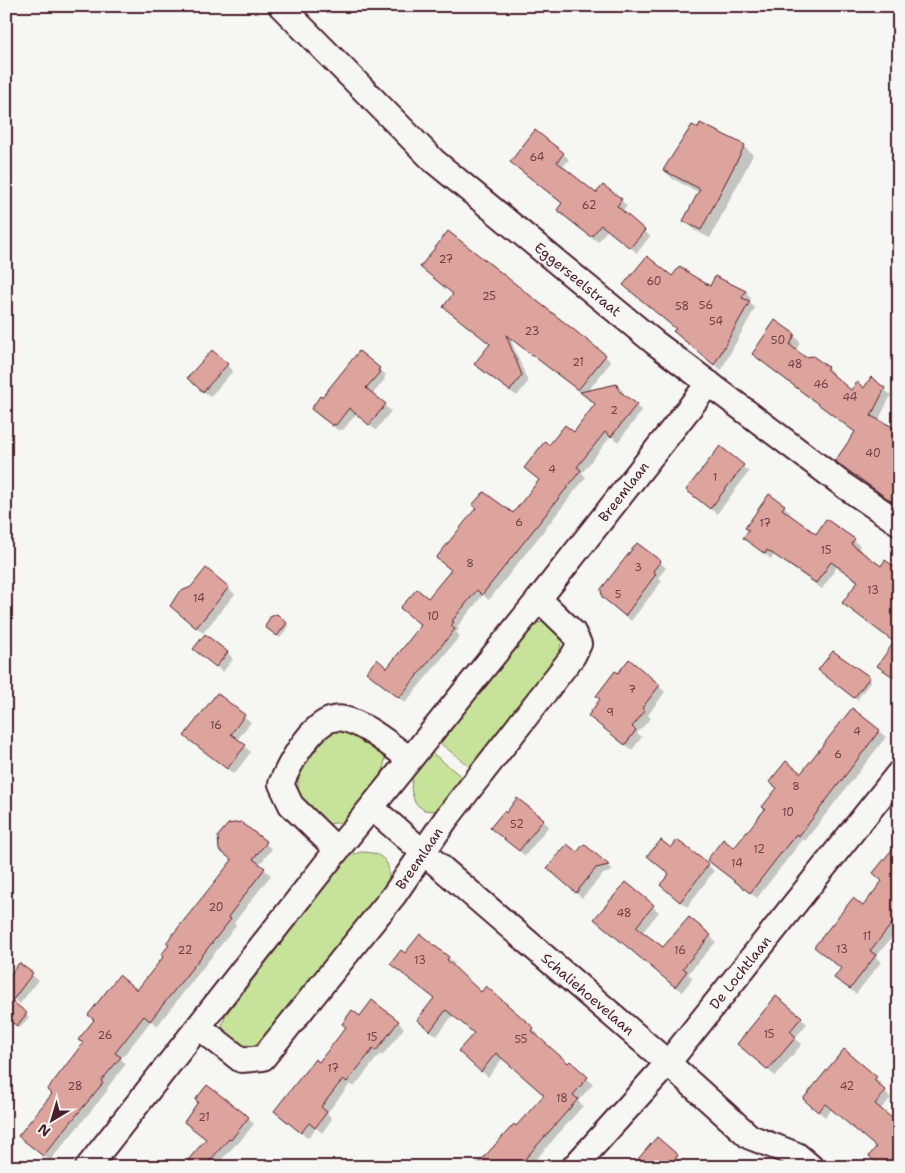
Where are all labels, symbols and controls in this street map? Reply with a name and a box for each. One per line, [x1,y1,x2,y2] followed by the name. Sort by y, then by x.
[529,150,545,165] house number: 64
[582,198,596,213] house number: 62
[531,238,625,320] street label: Eggerseelstraat
[439,252,454,267] house number: 27
[646,274,662,289] house number: 60
[482,289,496,304] house number: 25
[699,298,713,313] house number: 56
[675,299,689,314] house number: 58
[709,314,723,329] house number: 54
[525,324,539,339] house number: 23
[771,333,785,348] house number: 50
[572,355,584,370] house number: 21
[787,357,803,372] house number: 48
[813,377,829,392] house number: 46
[842,390,858,405] house number: 44
[610,403,618,418] house number: 2
[865,446,881,461] house number: 40
[594,457,653,525] street label: Breemlaan
[548,462,556,477] house number: 4
[713,470,717,485] house number: 1
[515,515,523,530] house number: 6
[759,516,771,531] house number: 17
[820,543,832,558] house number: 15
[466,556,474,571] house number: 8
[634,560,642,575] house number: 3
[867,583,879,598] house number: 13
[615,587,622,602] house number: 5
[193,591,205,606] house number: 14
[427,609,439,624] house number: 10
[628,682,636,697] house number: 7
[606,705,614,720] house number: 9
[210,718,222,733] house number: 16
[853,724,861,739] house number: 4
[834,747,842,762] house number: 6
[792,779,800,794] house number: 8
[782,805,794,820] house number: 10
[510,817,524,832] house number: 52
[391,823,447,893] street label: Breemlaan
[753,842,765,857] house number: 12
[731,856,743,871] house number: 14
[208,900,224,915] house number: 20
[616,906,632,921] house number: 48
[863,929,871,944] house number: 11
[705,932,775,1013] street label: De Lochtlaan
[836,942,848,957] house number: 13
[178,943,192,958] house number: 22
[674,943,686,958] house number: 16
[538,949,638,1039] street label: Schaliehoevelaan
[414,953,426,968] house number: 13
[763,1027,775,1042] house number: 15
[98,1028,112,1043] house number: 26
[366,1030,378,1045] house number: 15
[514,1032,528,1047] house number: 55
[327,1061,339,1076] house number: 17
[67,1079,83,1094] house number: 28
[840,1079,854,1094] house number: 42
[556,1091,568,1106] house number: 18
[28,1096,78,1146] north arrow
[198,1110,210,1125] house number: 21
[34,1120,54,1141] text: N

